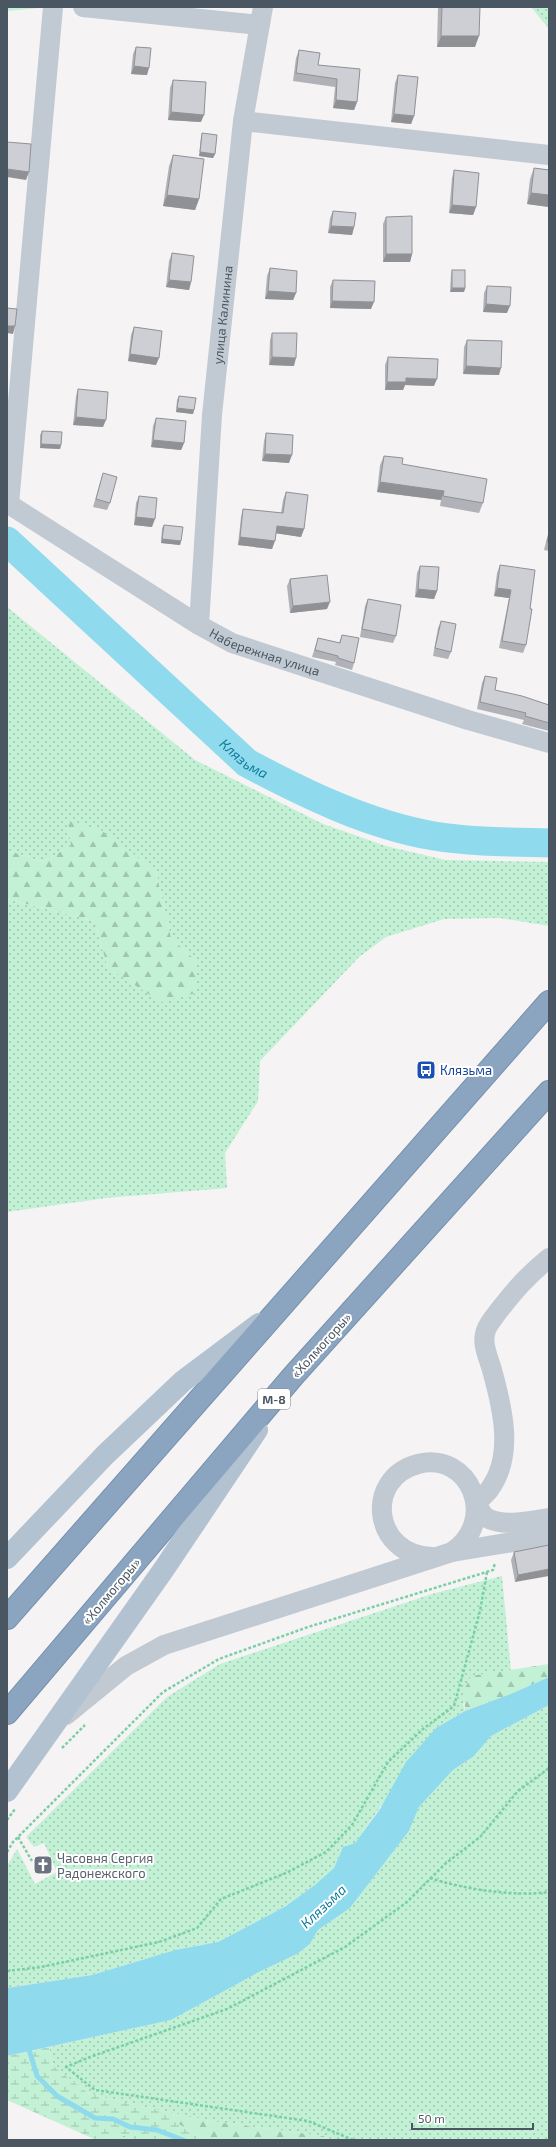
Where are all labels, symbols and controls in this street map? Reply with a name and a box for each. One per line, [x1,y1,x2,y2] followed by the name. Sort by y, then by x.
[209,265,236,365] street label: улица Калинина
[207,624,322,679] street label: Набережная улица
[217,734,271,781] water label: Клязьма
[415,1059,437,1081] bus stop icon: Клязьма
[440,1062,492,1078] place label: Клязьма
[287,1309,355,1381] street label: «Холмогоры»
[258,1389,290,1409] road number: М-8
[78,1554,144,1628] street label: «Холмогоры»
[57,1850,153,1881] place label: Часовня Сергия Радонежского
[32,1854,54,1876] church icon: Часовня Сергия Радонежского
[297,1881,349,1931] water label: Клязьма
[412,2105,533,2131] scale bar
[418,2111,445,2125] text: 50 m

